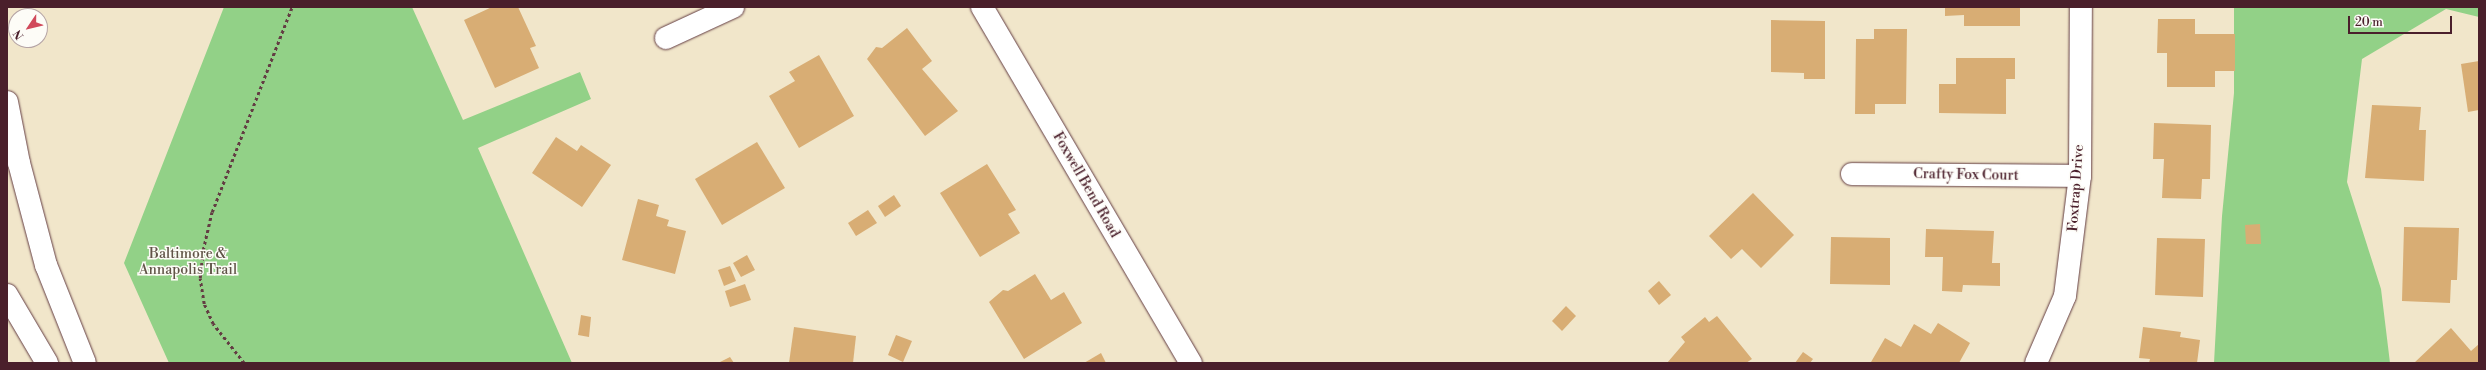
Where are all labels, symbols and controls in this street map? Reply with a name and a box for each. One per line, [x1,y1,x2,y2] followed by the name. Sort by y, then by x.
[8,8,48,48] north arrow
[2350,8,2454,34] scale bar
[2355,15,2383,30] text: 20 m
[11,27,27,42] text: N
[1049,129,1123,241] street label: Foxwell Bend Road
[2065,144,2087,232] street label: Foxtrap Drive
[1913,166,2019,184] street label: Crafty Fox Court
[139,246,237,278] park label: Baltimore & Annapolis Trail

